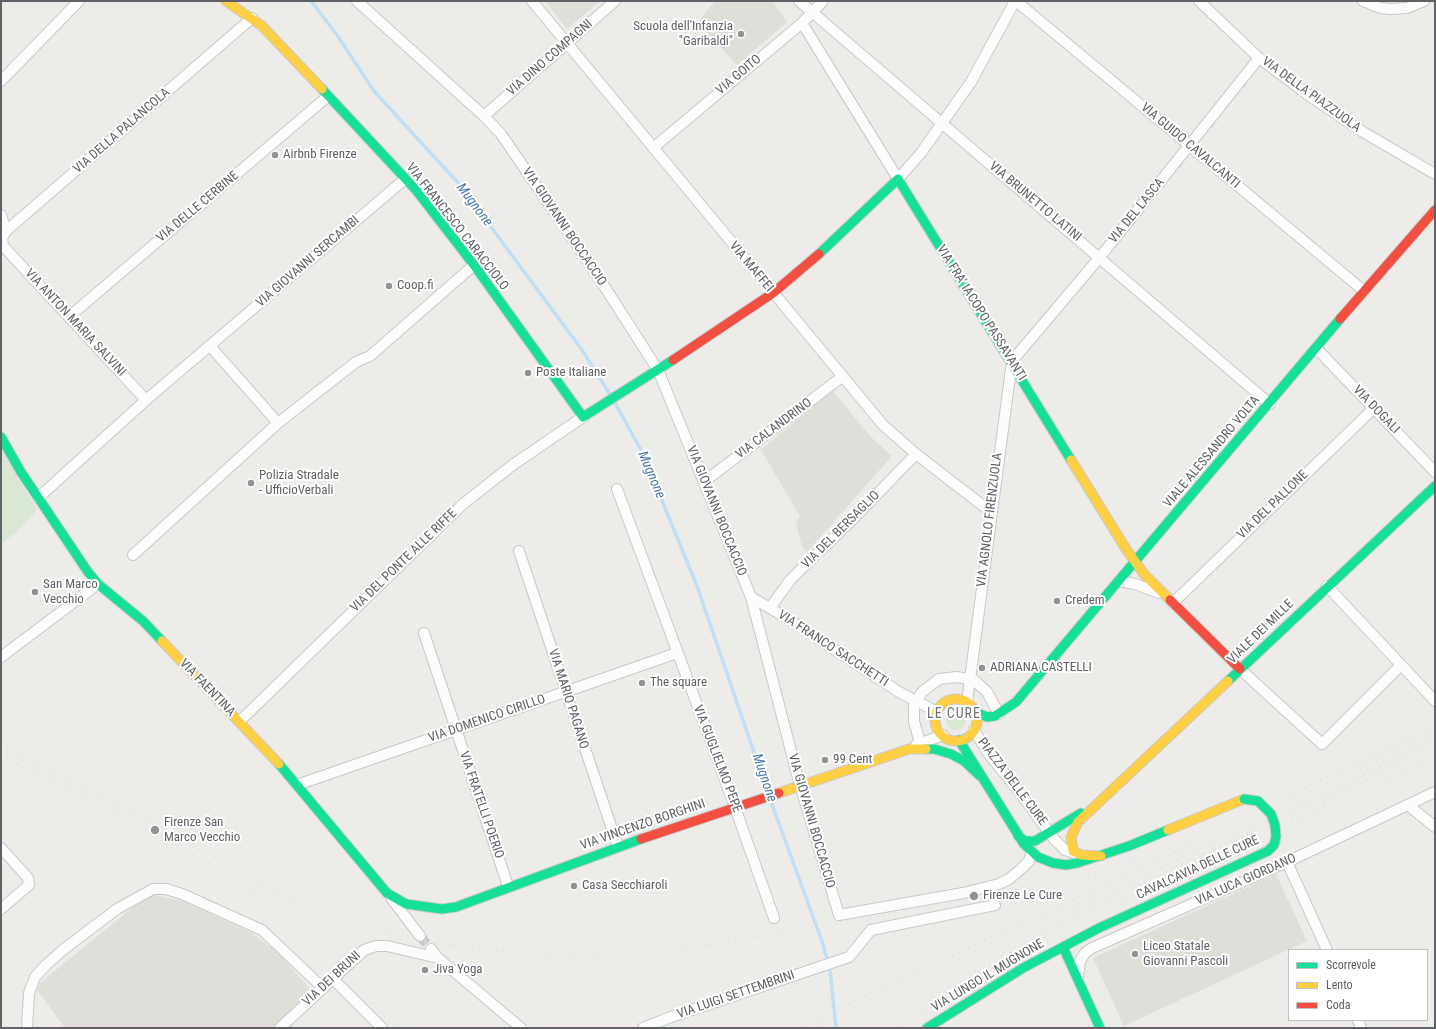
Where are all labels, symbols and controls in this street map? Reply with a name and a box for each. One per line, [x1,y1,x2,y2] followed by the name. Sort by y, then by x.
[504,17,596,99] street label: VIA DINO COMPAGNI
[633,19,733,50] place label: Scuola dell'Infanzia "Garibaldi"
[736,29,746,39] marker: Scuola dell'Infanzia "Garibaldi"
[713,52,765,98] street label: VIA GOITO
[1258,54,1364,136] street label: VIA DELLA PIAZZUOLA
[71,85,173,177] street label: VIA DELLA PALANCOLA
[1137,100,1243,192] street label: VIA GUIDO CAVALCANTI
[283,147,357,163] place label: Airbnb Firenze
[270,150,280,160] marker: Airbnb Firenze
[986,159,1084,245] street label: VIA BRUNETTO LATINI
[402,160,512,294] street label: VIA FRANCESCO CARACCIOLO
[519,165,609,289] street label: VIA GIOVANNI BOCCACCIO
[154,168,242,246] street label: VIA DELLE CERBINE
[1106,175,1168,247] street label: VIA DEL LASCA
[452,180,496,230] water label: Mugnone
[253,213,363,311] street label: VIA GIOVANNI SERCAMBI
[725,239,777,295] street label: VIA MAFFEI
[933,242,1029,384] street label: VIA FRA' IACOPO PASSAVANTI
[21,266,129,380] street label: VIA ANTON MARIA SALVINI
[397,278,434,294] place label: Coop.fi
[384,281,394,291] marker: Coop.fi
[536,365,606,381] place label: Poste Italiane
[523,368,533,378] marker: Poste Italiane
[1349,383,1403,437] street label: VIA DOGALI
[1161,393,1263,511] street label: VIALE ALESSANDRO VOLTA
[733,395,815,463] street label: VIA CALANDRINO
[683,444,749,578] street label: VIA GIOVANNI BOCCACCIO
[634,449,668,501] water label: Mugnone
[974,452,1006,588] street label: VIA AGNOLO FIRENZUOLA
[1234,467,1312,543] street label: VIA DEL PALLONE
[259,468,339,499] place label: Polizia Stradale - UfficioVerbali
[246,478,256,488] marker: Polizia Stradale - UfficioVerbali
[799,488,883,572] street label: VIA DEL BERSAGLIO
[348,506,460,616] street label: VIA DEL PONTE ALLE RIFFE
[43,577,98,608] place label: San Marco Vecchio
[30,587,40,597] marker: San Marco Vecchio
[1065,593,1105,609] place label: Credem
[1052,596,1062,606] marker: Credem
[1225,597,1297,667] street label: VIALE DEI MILLE
[775,607,891,691] street label: VIA FRANCO SACCHETTI
[544,647,592,751] street label: VIA MARIO PAGANO
[176,656,238,720] street label: VIA FAENTINA
[990,660,1092,676] place label: ADRIANA CASTELLI
[977,663,987,673] marker: ADRIANA CASTELLI
[650,675,707,691] place label: The square
[637,678,647,688] marker: The square
[426,692,548,746] street label: VIA DOMENICO CIRILLO
[689,703,745,815] street label: VIA GUGLIELMO PEPE
[927,706,981,722] district label: LE CURE
[974,735,1050,829] street label: PIAZZA DELLE CURE
[455,749,507,861] street label: VIA FRATELLI POERIO
[748,752,780,804] water label: Mugnone
[784,752,838,890] street label: VIA GIOVANNI BOCCACCIO
[833,752,872,768] place label: 99 Cent
[820,755,830,765] marker: 99 Cent
[578,796,708,854] street label: VIA VINCENZO BORGHINI
[164,815,240,846] place label: Firenze San Marco Vecchio
[149,824,161,836] marker: Firenze San Marco Vecchio
[1134,833,1262,903] street label: CAVALCAVIA DELLE CURE
[1193,851,1299,909] street label: VIA LUCA GIORDANO
[582,878,667,894] place label: Casa Secchiaroli
[569,881,579,891] marker: Casa Secchiaroli
[983,888,1062,904] place label: Firenze Le Cure
[968,890,980,902] marker: Firenze Le Cure
[929,936,1047,1016] street label: VIA LUNGO IL MUGNONE
[1143,939,1228,970] place label: Liceo Statale Giovanni Pascoli
[300,948,364,1010] street label: VIA DEI BRUNI
[1130,949,1140,959] marker: Liceo Statale Giovanni Pascoli
[1288,949,1428,1021] legend
[1326,958,1376,972] text: Scorrevole
[433,962,483,978] place label: Jiva Yoga
[420,965,430,975] marker: Jiva Yoga
[675,968,797,1022] street label: VIA LUIGI SETTEMBRINI
[1326,978,1353,992] text: Lento
[1326,998,1351,1012] text: Coda

